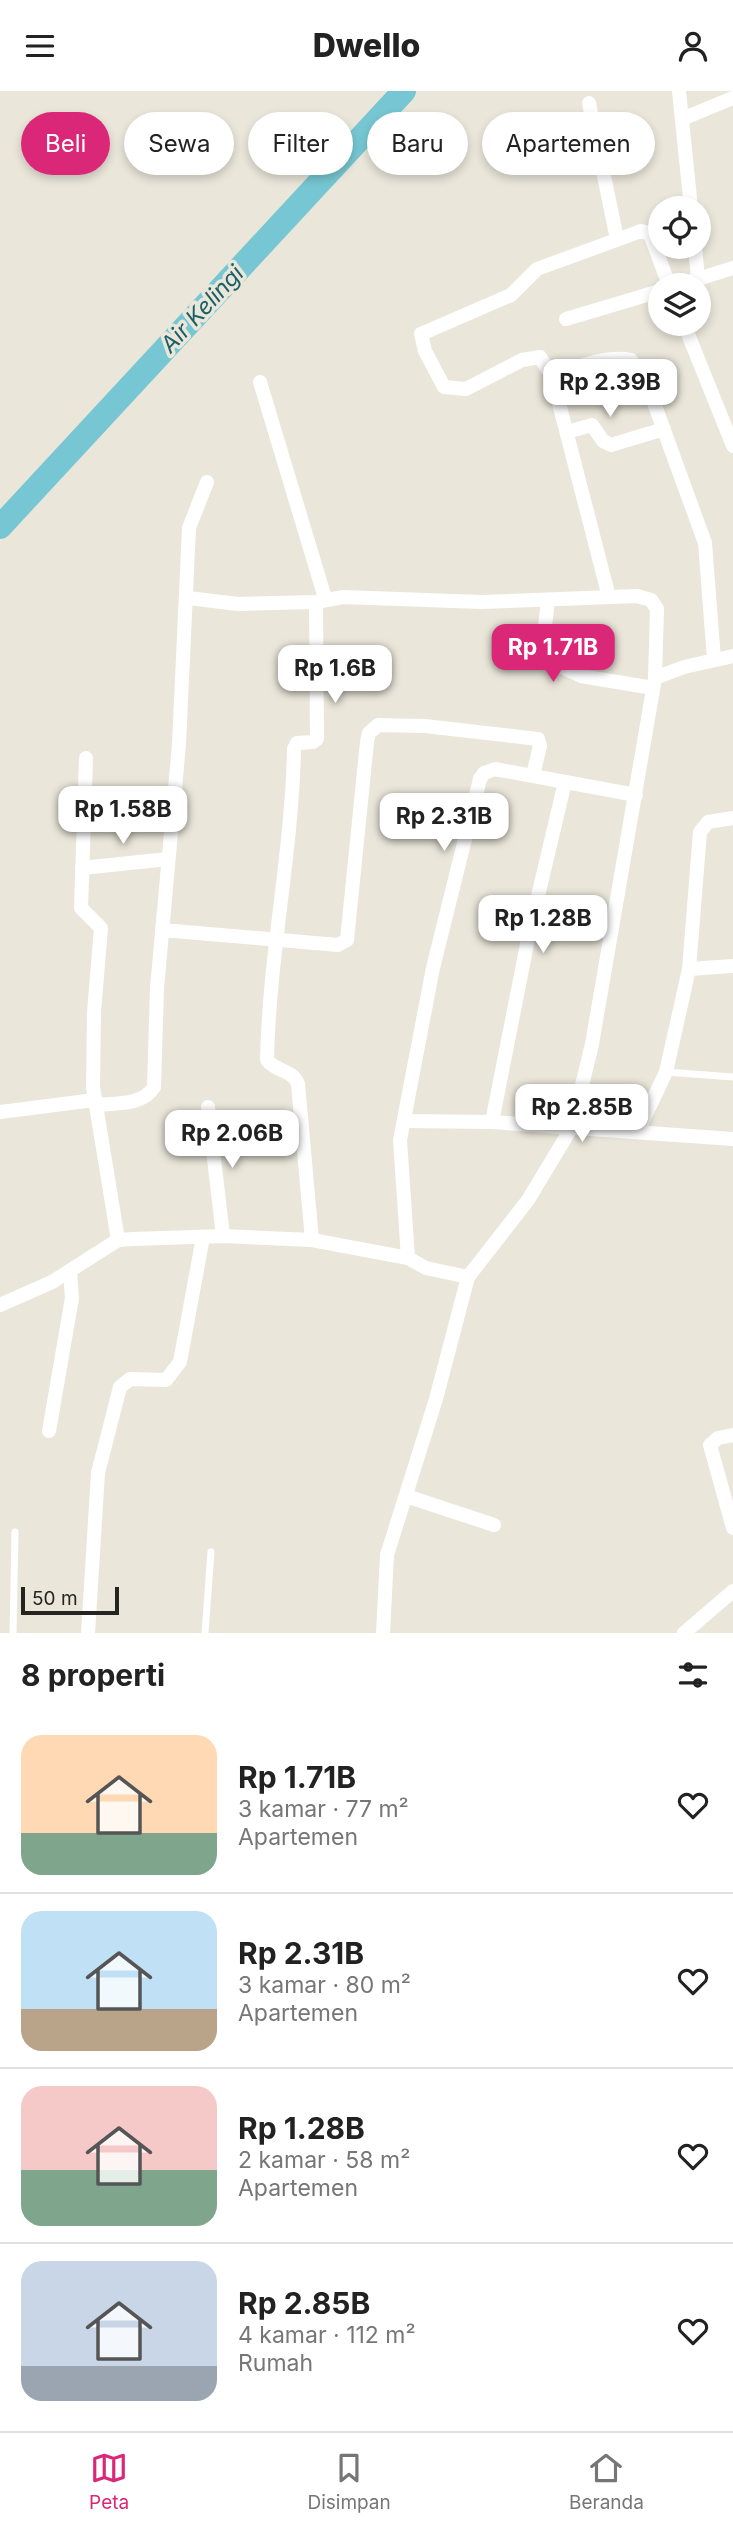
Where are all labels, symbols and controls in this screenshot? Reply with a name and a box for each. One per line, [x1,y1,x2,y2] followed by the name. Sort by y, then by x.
[313,26,420,65] text: Dwello
[21,27,59,65] icon: menu
[674,27,712,65] icon: person
[21,112,110,175] chip: Beli
[124,112,234,175] chip: Sewa
[248,112,353,175] chip: Filter
[367,112,468,175] chip: Baru
[482,112,655,175] chip: Apartemen
[648,196,711,336] map controls
[648,196,711,259] button: locate
[154,259,250,359] water label: Air Kelingi
[648,273,711,336] button: layers
[538,359,682,419] pin: Rp 2.39B
[559,368,661,396] text: Rp 2.39B
[481,625,625,684] pin: Rp 1.71B
[508,633,598,661] text: Rp 1.71B
[270,645,400,705] pin: Rp 1.6B
[294,654,376,682] text: Rp 1.6B
[51,787,195,846] pin: Rp 1.58B
[372,793,516,853] pin: Rp 2.31B
[74,795,172,823] text: Rp 1.58B
[396,802,492,830] text: Rp 2.31B
[471,895,615,955] pin: Rp 1.28B
[494,904,592,932] text: Rp 1.28B
[510,1084,654,1144] pin: Rp 2.85B
[531,1093,633,1121] text: Rp 2.85B
[160,1111,304,1170] pin: Rp 2.06B
[181,1119,283,1147] text: Rp 2.06B
[21,1584,119,1616] scale bar
[32,1587,78,1610] text: 50 m
[674,1656,712,1694] icon: filters
[21,1657,165,1693] text: 8 properti
[238,1759,356,1795] text: Rp 1.71B
[77,1763,161,1847] icon: home
[674,1786,712,1824] icon: heart
[238,1795,409,1823] text: 3 kamar · 77 m²
[238,1823,358,1851] text: Apartemen
[238,1935,364,1971] text: Rp 2.31B
[77,1939,161,2023] icon: home
[674,1962,712,2000] icon: heart
[238,1971,411,1999] text: 3 kamar · 80 m²
[238,1999,358,2027] text: Apartemen
[238,2110,365,2146] text: Rp 1.28B
[77,2114,161,2198] icon: home
[674,2137,712,2175] icon: heart
[238,2146,410,2174] text: 2 kamar · 58 m²
[238,2174,358,2202] text: Apartemen
[238,2285,370,2321] text: Rp 2.85B
[77,2289,161,2373] icon: home
[674,2312,712,2350] icon: heart
[238,2321,416,2349] text: 4 kamar · 112 m²
[238,2349,313,2377] text: Rumah
[89,2449,129,2514] tab: Peta
[307,2449,391,2514] tab: Disimpan
[569,2449,644,2514] tab: Beranda

